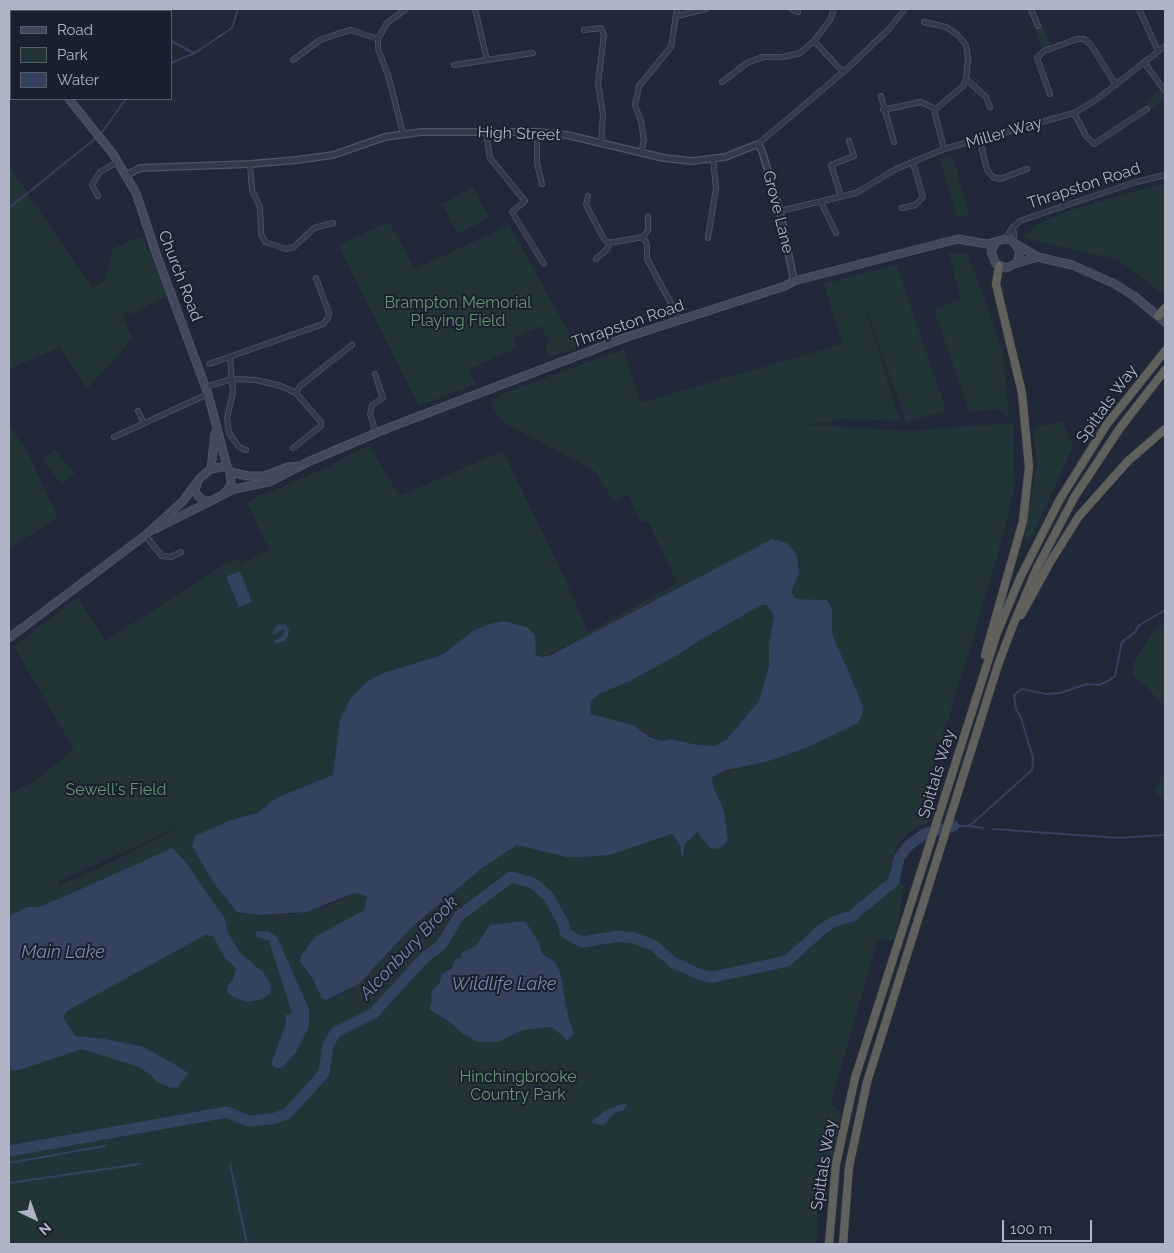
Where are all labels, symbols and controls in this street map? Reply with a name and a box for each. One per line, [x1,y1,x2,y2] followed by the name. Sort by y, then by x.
[10,10,172,100] legend
[57,21,93,39] text: Road
[57,46,88,64] text: Park
[57,71,99,89] text: Water
[964,113,1044,153] street label: Miller Way
[477,123,561,145] street label: High Street
[1025,159,1143,213] street label: Thrapston Road
[758,169,798,255] street label: Grove Lane
[154,228,206,324] street label: Church Road
[384,293,532,331] park label: Brampton Memorial Playing Field
[569,296,687,352] street label: Thrapston Road
[1072,361,1142,447] street label: Spittals Way
[914,727,960,821] street label: Spittals Way
[66,780,166,800] park label: Sewell's Field
[355,892,463,1004] water label: Alconbury Brook
[21,942,105,964] water label: Main Lake
[451,974,557,996] water label: Wildlife Lake
[459,1067,577,1105] park label: Hinchingbrooke Country Park
[807,1118,841,1212] street label: Spittals Way
[10,1193,60,1243] north arrow
[1004,1210,1094,1242] scale bar
[36,1220,54,1239] text: N
[1010,1220,1052,1238] text: 100 m

